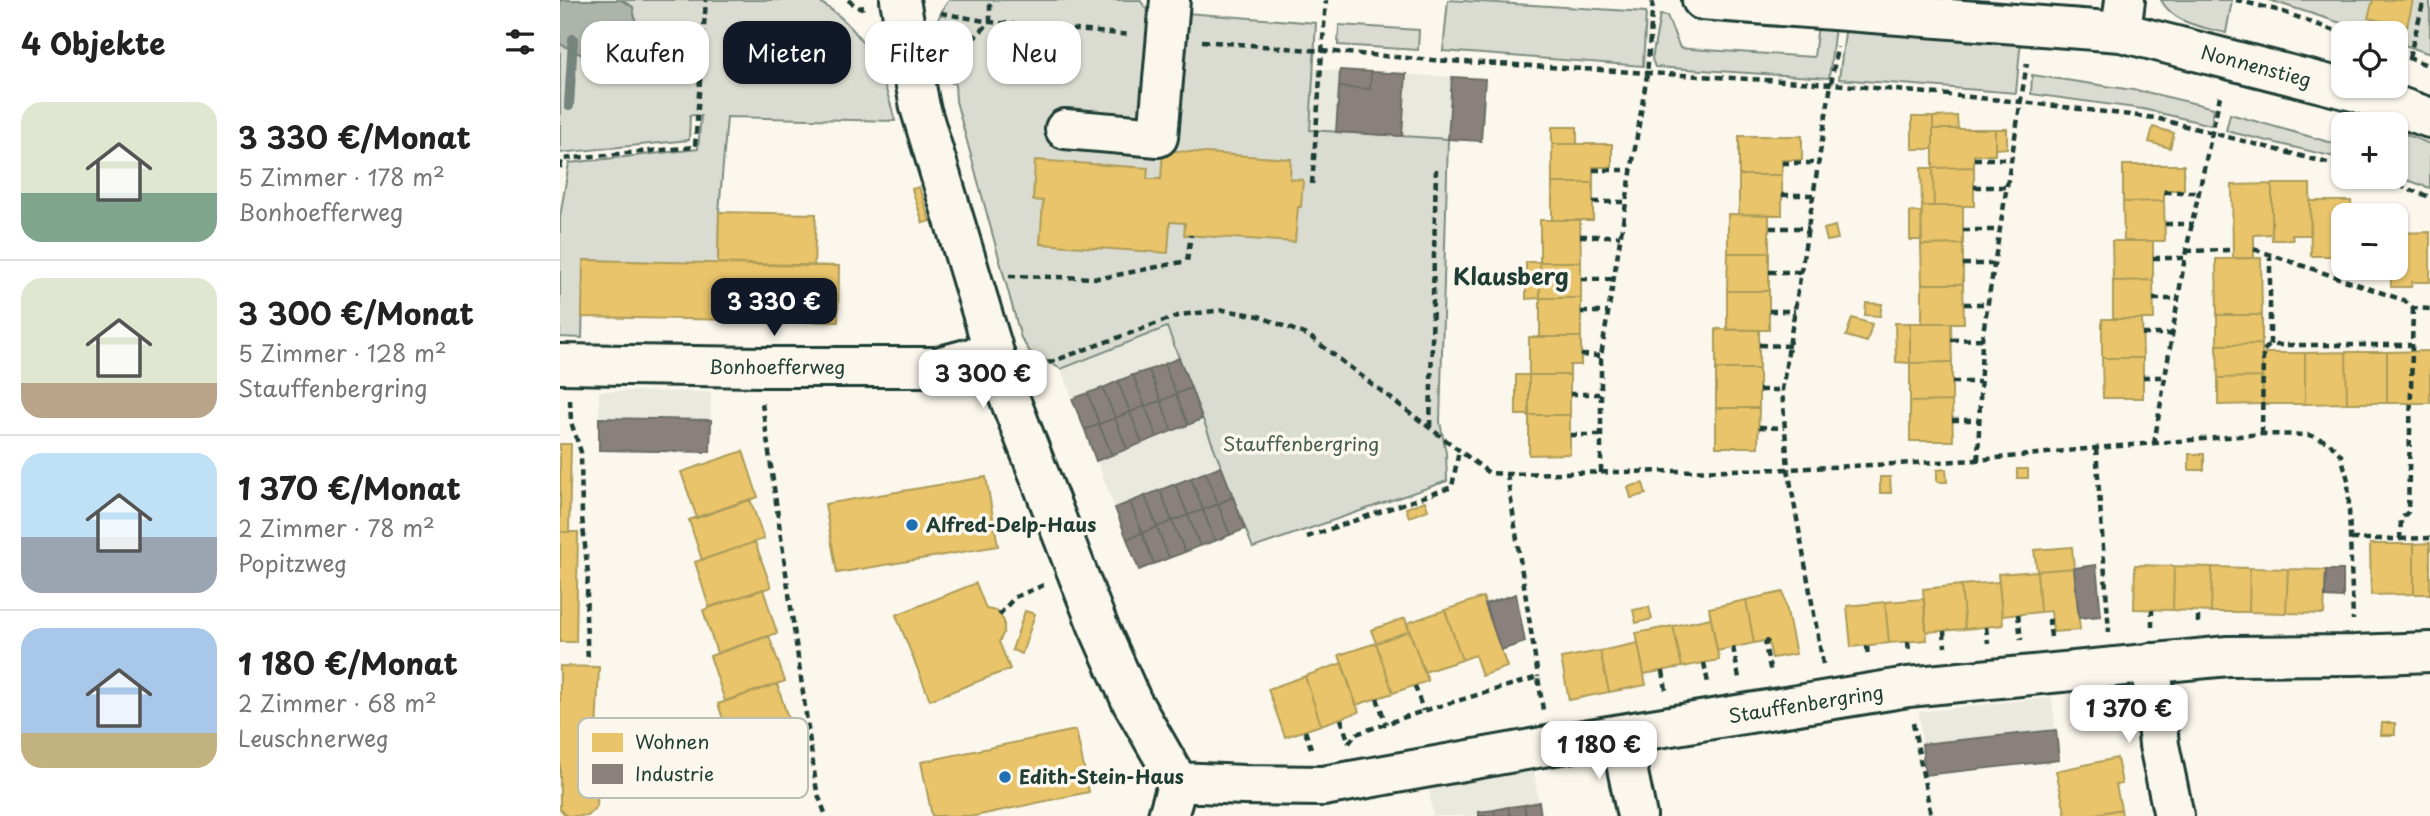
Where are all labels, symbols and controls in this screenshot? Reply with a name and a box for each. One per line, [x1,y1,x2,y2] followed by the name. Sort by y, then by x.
[21,20,166,65] text: 4 Objekte
[581,21,709,84] chip: Kaufen
[723,21,851,84] chip: Mieten
[865,21,973,84] chip: Filter
[987,21,1081,84] chip: Neu
[2331,21,2408,280] map controls
[2331,21,2408,98] button: locate
[501,23,539,61] icon: filters
[2198,37,2314,93] street label: Nonnenstieg
[2331,112,2408,189] button: +
[238,114,471,159] text: 3 330 €/Monat
[77,130,161,214] icon: home
[238,159,445,194] text: 5 Zimmer · 178 m²
[238,194,403,229] text: Bonhoefferweg
[2331,203,2408,280] button: −
[1453,258,1569,293] district label: Klausberg
[709,278,839,338] pin: 3 330 €
[727,283,821,318] text: 3 330 €
[238,290,474,335] text: 3 300 €/Monat
[77,306,161,390] icon: home
[238,335,447,370] text: 5 Zimmer · 128 m²
[918,350,1048,410] pin: 3 300 €
[709,352,845,380] street label: Bonhoefferweg
[935,355,1031,390] text: 3 300 €
[238,370,427,405] text: Stauffenbergring
[1223,429,1379,457] park label: Stauffenbergring
[238,465,461,510] text: 1 370 €/Monat
[77,481,161,565] icon: home
[238,510,435,545] text: 2 Zimmer · 78 m²
[926,510,1096,538] place label: Alfred-Delp-Haus
[904,517,920,533] marker: Alfred-Delp-Haus
[238,545,347,580] text: Popitzweg
[238,640,458,685] text: 1 180 €/Monat
[77,656,161,740] icon: home
[1726,677,1885,729] street label: Stauffenbergring
[238,685,437,720] text: 2 Zimmer · 68 m²
[2064,686,2194,745] pin: 1 370 €
[2086,690,2172,725] text: 1 370 €
[578,718,808,798] legend
[238,720,389,755] text: Leuschnerweg
[1534,722,1664,781] pin: 1 180 €
[1557,726,1641,761] text: 1 180 €
[635,727,709,755] text: Wohnen
[635,759,714,787] text: Industrie
[1019,762,1184,790] place label: Edith-Stein-Haus
[997,769,1013,785] marker: Edith-Stein-Haus

